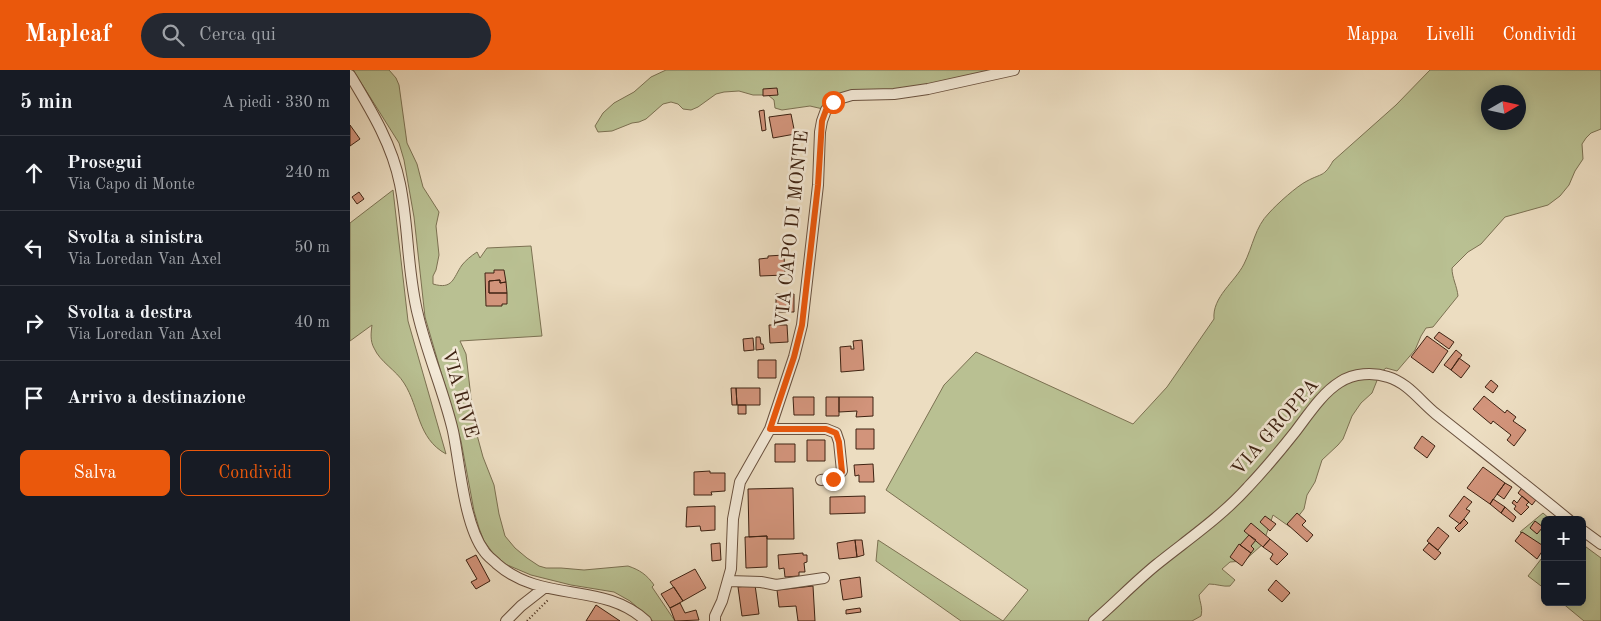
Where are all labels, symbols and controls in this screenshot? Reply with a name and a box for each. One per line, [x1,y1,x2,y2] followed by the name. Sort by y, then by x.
[141,13,491,58] search box
[159,21,187,49] icon: search
[25,23,111,47] text: Mapleaf
[199,26,276,45] text: Cerca qui
[1346,26,1398,44] text: Mappa
[1426,26,1474,44] text: Livelli
[1502,26,1576,44] text: Condividi
[1481,85,1526,130] north arrow
[822,91,845,114] route start
[20,92,73,113] text: 5 min
[222,95,330,111] text: A piedi · 330 m
[773,130,813,328] street label: VIA CAPO DI MONTE
[67,154,142,173] text: Prosegui
[20,159,48,187] icon: ahead
[285,165,330,181] text: 240 m
[67,177,195,193] text: Via Capo di Monte
[67,229,203,248] text: Svolta a sinistra
[20,234,48,262] icon: left
[294,240,330,256] text: 50 m
[67,252,221,268] text: Via Loredan Van Axel
[67,304,192,323] text: Svolta a destra
[20,309,48,337] icon: right
[294,315,330,331] text: 40 m
[67,327,221,343] text: Via Loredan Van Axel
[437,348,481,440] street label: VIA RIVE
[1229,376,1323,480] street label: VIA GROPPA
[20,384,48,412] icon: arrive
[67,389,246,408] text: Arrivo a destinazione
[20,450,170,496] button: Salva
[180,450,330,496] button: Condividi
[822,468,845,491] route end
[1541,516,1586,606] map controls
[1541,516,1586,561] button: +
[1541,561,1586,606] button: −

